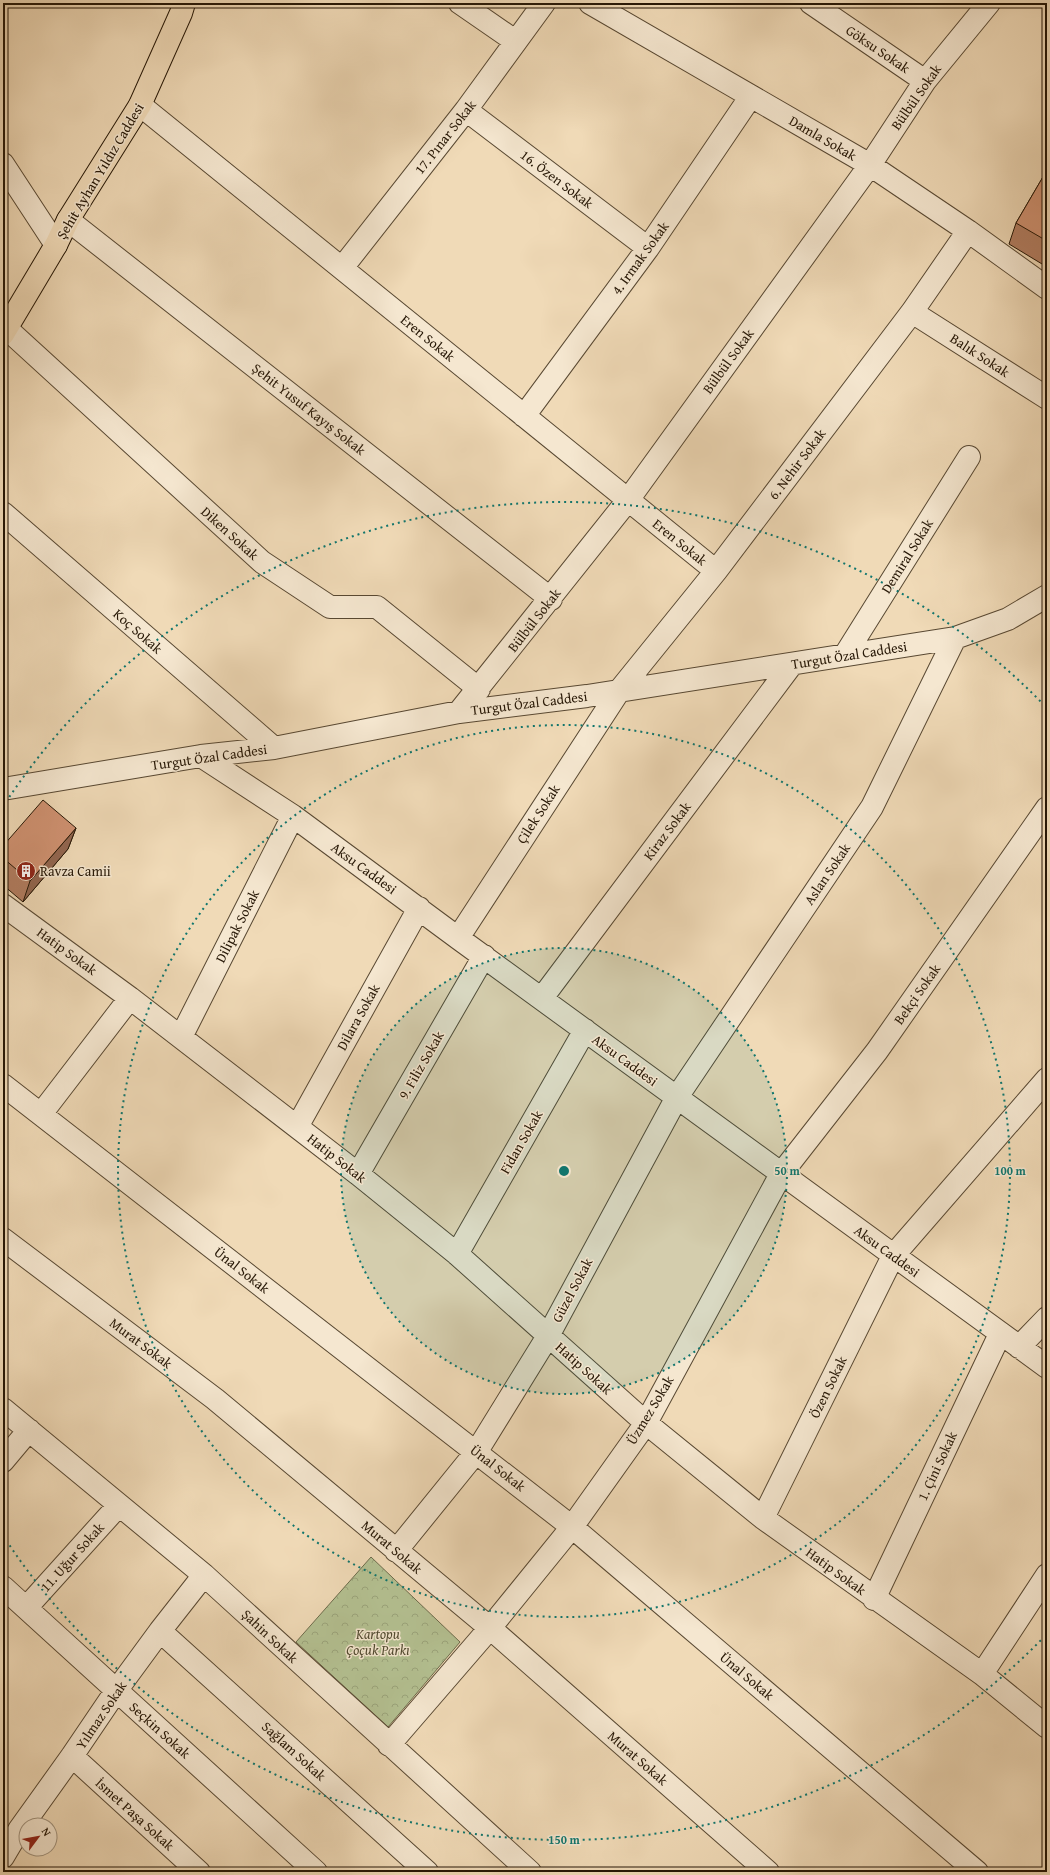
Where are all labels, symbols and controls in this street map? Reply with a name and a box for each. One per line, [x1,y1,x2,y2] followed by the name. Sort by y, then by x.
[842,20,915,78] street label: Göksu Sokak
[886,59,947,134] street label: Bülbül Sokak
[410,95,481,178] street label: 17. Pınar Sokak
[51,99,149,243] street label: Şehit Ayhan Yıldız Caddesi
[786,111,861,166] street label: Damla Sokak
[516,145,598,214] street label: 16. Özen Sokak
[607,216,674,299] street label: 4. Irmak Sokak
[396,310,460,367] street label: Eren Sokak
[698,324,759,398] street label: Bülbül Sokak
[946,328,1014,382] street label: Balık Sokak
[248,358,371,460] street label: Şehit Yusuf Kayış Sokak
[764,424,831,504] street label: 6. Nehir Sokak
[197,502,264,565] street label: Diken Sokak
[648,514,712,571] street label: Eren Sokak
[876,514,938,597] street label: Demiral Sokak
[503,583,566,656] street label: Bülbül Sokak
[109,604,168,659] street label: Koç Sokak
[790,636,909,674] street label: Turgut Özal Caddesi
[470,686,588,720] street label: Turgut Özal Caddesi
[150,739,269,775] street label: Turgut Özal Caddesi
[511,780,565,848] street label: Çilek Sokak
[638,797,696,864] street label: Kiraz Sokak
[327,837,401,899] street label: Aksu Caddesi
[799,839,855,909] street label: Aslan Sokak
[15,860,37,882] building icon: Ravza Camii
[40,861,111,881] place label: Ravza Camii
[210,885,264,966] street label: Dilipak Sokak
[33,922,102,980] street label: Hatip Sokak
[889,959,946,1028] street label: Bekçi Sokak
[332,979,385,1054] street label: Dilara Sokak
[393,1026,449,1103] street label: 9. Filiz Sokak
[588,1029,662,1091] street label: Aksu Caddesi
[495,1106,548,1178] street label: Fidan Sokak
[303,1128,372,1188] street label: Hatip Sokak
[774,1162,800,1179] text: 50 m
[994,1162,1027,1179] text: 100 m
[557,1164,571,1178] centre of rings
[850,1220,924,1282] street label: Aksu Caddesi
[210,1242,275,1299] street label: Ünal Sokak
[547,1253,598,1326] street label: Güzel Sokak
[105,1313,177,1374] street label: Murat Sokak
[551,1337,617,1400] street label: Hatip Sokak
[804,1352,852,1421] street label: Özen Sokak
[621,1371,679,1448] street label: Üzmez Sokak
[912,1427,962,1504] street label: 1. Çini Sokak
[466,1440,531,1497] street label: Ünal Sokak
[357,1516,428,1579] street label: Murat Sokak
[35,1517,109,1596] street label: 11. Uğur Sokak
[802,1542,871,1600] street label: Hatip Sokak
[237,1604,303,1668] street label: Şahin Sokak
[346,1624,410,1660] park label: Kartopu Çoçuk Parkı
[715,1647,779,1705] street label: Ünal Sokak
[71,1676,132,1753] street label: Yılmaz Sokak
[125,1697,196,1764] street label: Seçkin Sokak
[257,1717,331,1786] street label: Sağlam Sokak
[603,1726,673,1790] street label: Murat Sokak
[91,1773,180,1856] street label: İsmet Paşa Sokak
[18,1817,58,1857] north arrow
[38,1824,56,1840] text: N
[548,1831,581,1848] text: 150 m

